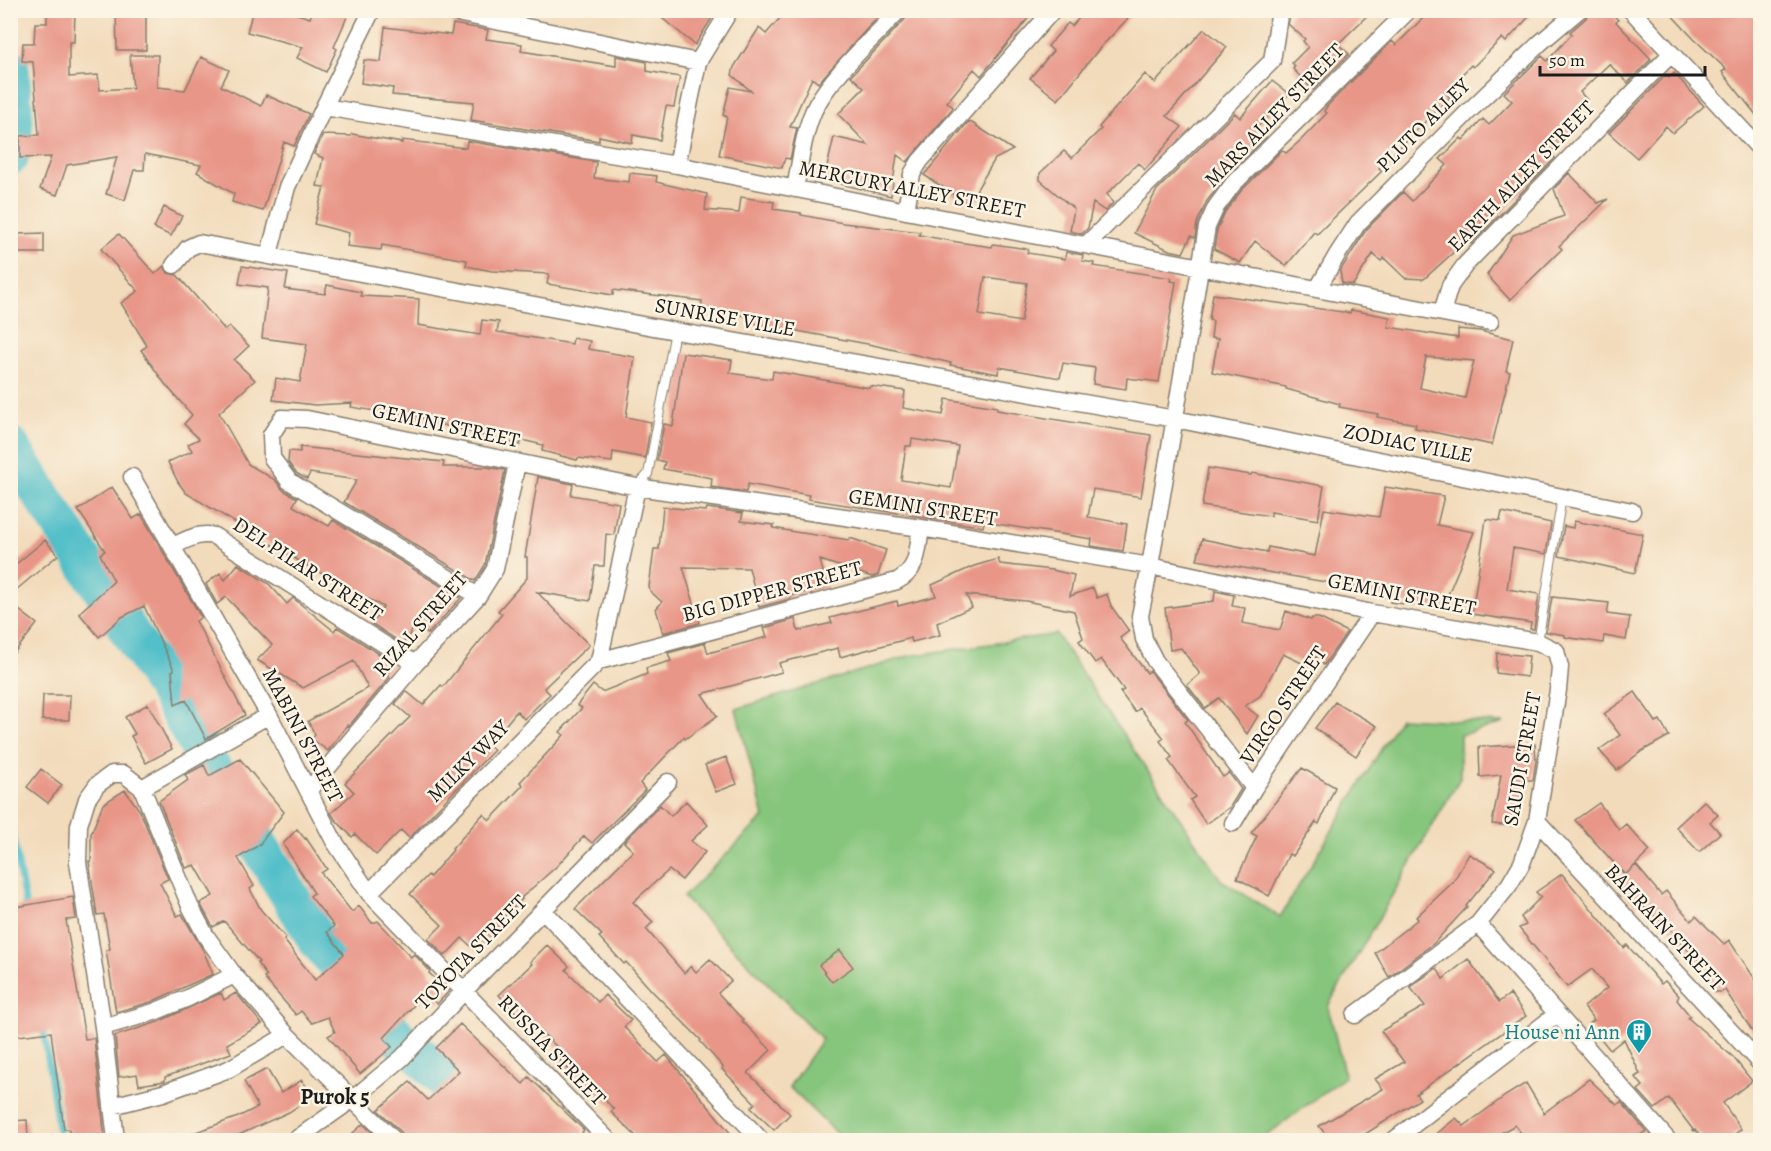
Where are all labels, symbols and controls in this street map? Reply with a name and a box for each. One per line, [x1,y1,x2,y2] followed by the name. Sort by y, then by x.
[1198,37,1350,193] street label: MARS ALLEY STREET
[1540,39,1705,77] scale bar
[1549,48,1585,72] text: 50 m
[1370,71,1477,178] street label: PLUTO ALLEY
[1441,94,1601,258] street label: EARTH ALLEY STREET
[796,153,1028,225] street label: MERCURY ALLEY STREET
[653,291,797,343] street label: SUNRISE VILLE
[370,396,523,454] street label: GEMINI STREET
[1341,417,1475,469] street label: ZODIAC VILLE
[847,481,1000,533] street label: GEMINI STREET
[228,510,389,628] street label: DEL PILAR STREET
[679,553,865,628] street label: BIG DIPPER STREET
[366,565,474,683] street label: RIZAL STREET
[1326,566,1479,622] street label: GEMINI STREET
[1232,640,1333,771] street label: VIRGO STREET
[256,663,351,808] street label: MABINI STREET
[1496,689,1548,828] street label: SAUDI STREET
[421,713,516,808] street label: MILKY WAY
[1599,857,1732,997] street label: BAHRAIN STREET
[409,888,533,1016] street label: TOYOTA STREET
[492,988,613,1112] street label: RUSSIA STREET
[1624,1017,1654,1055] building icon: House ni Ann
[1504,1018,1620,1046] place label: House ni Ann
[300,1082,370,1112] district label: Purok 5

